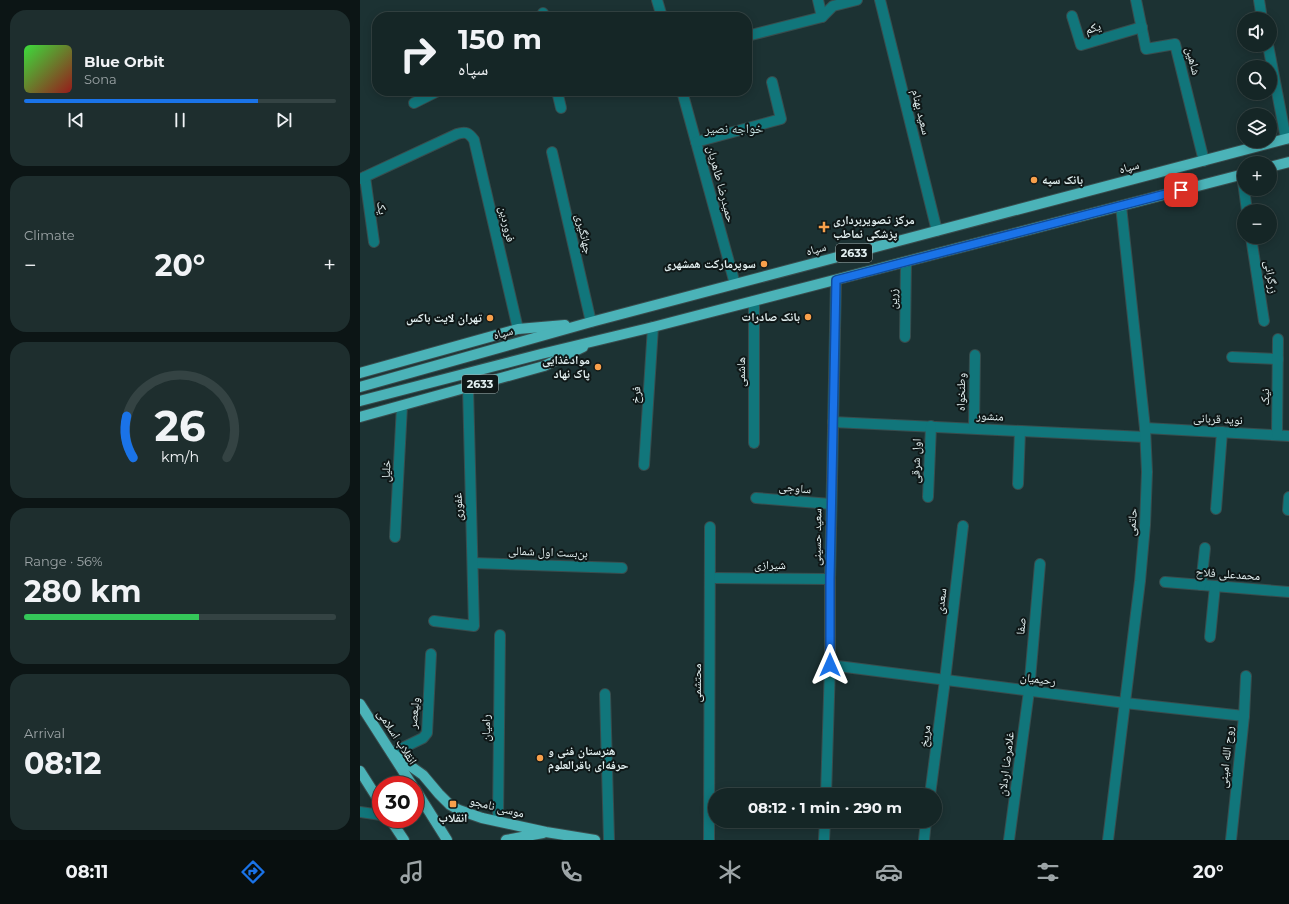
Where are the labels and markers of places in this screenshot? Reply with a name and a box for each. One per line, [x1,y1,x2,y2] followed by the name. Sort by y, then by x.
[1042,172,1083,187] place label: بانک سپه
[1164,173,1198,207] pin
[1029,175,1039,185] marker: بانک سپه
[833,212,915,242] place label: مرکز تصویربرداری پزشکی نماطب
[818,221,830,233] marker: مرکز تصویربرداری پزشکی نماطب
[664,256,756,272] place label: سوپرمارکت همشهری
[759,259,769,269] marker: سوپرمارکت همشهری
[742,309,800,324] place label: بانک صادرات
[406,310,483,326] place label: تهران لایت باکس
[803,312,813,322] marker: بانک صادرات
[485,313,495,323] marker: تهران لایت باکس
[542,352,590,381] place label: موادغذایی پاک نهاد
[593,362,603,372] marker: موادغذایی پاک نهاد
[548,743,629,773] place label: هنرستان فنی و حرفه‌ای باقرالعلوم
[535,753,545,763] marker: هنرستان فنی و حرفه‌ای باقرالعلوم
[448,799,458,809] marker: انقلاب
[439,810,467,825] place label: انقلاب

